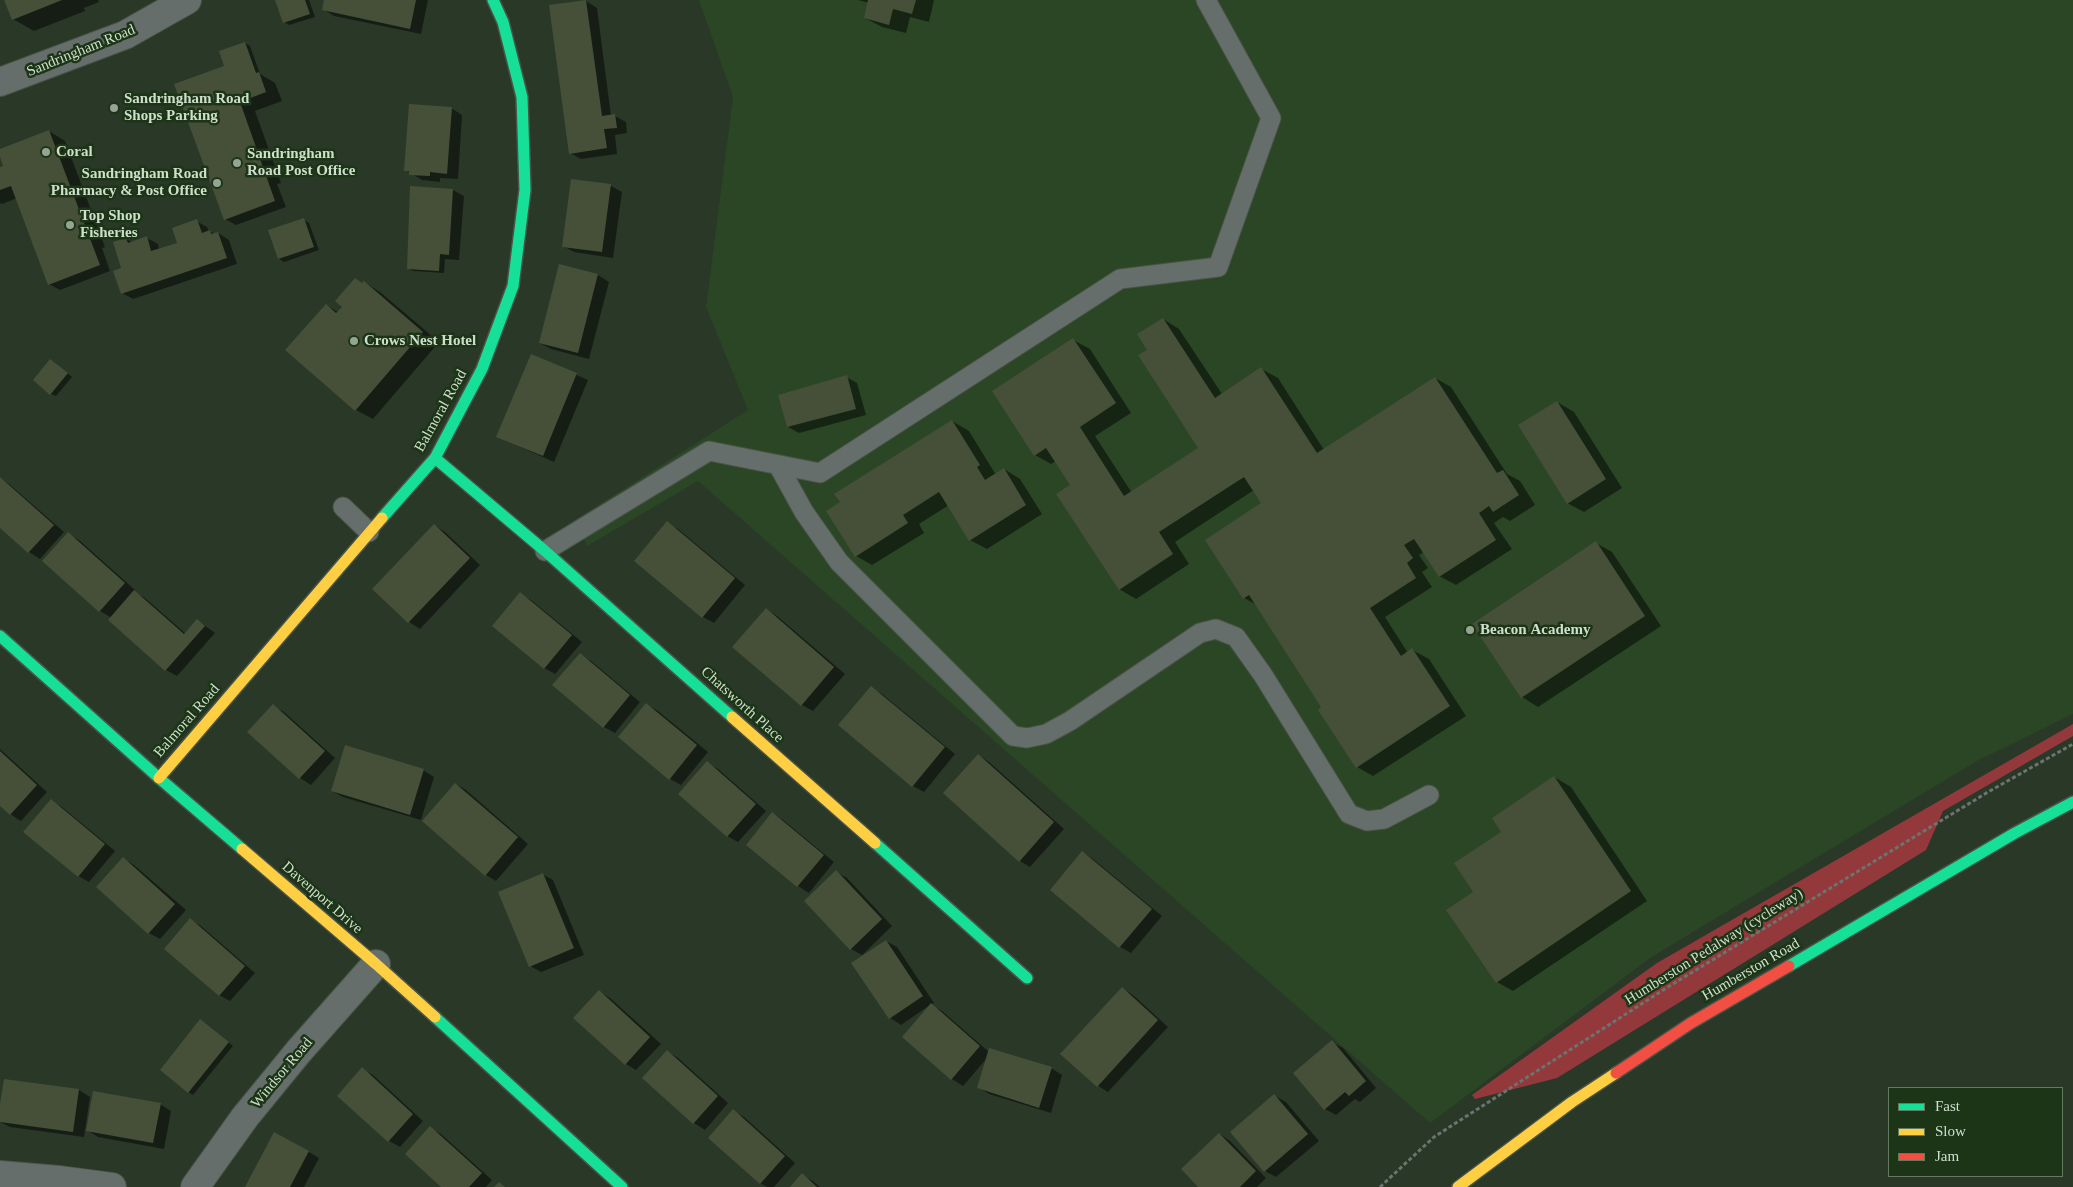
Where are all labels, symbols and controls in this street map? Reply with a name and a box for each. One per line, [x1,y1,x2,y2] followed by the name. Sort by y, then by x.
[24,21,138,81] street label: Sandringham Road
[124,90,249,125] place label: Sandringham Road Shops Parking
[108,102,120,114] marker: Sandringham Road Shops Parking
[56,143,93,161] place label: Coral
[247,145,355,180] place label: Sandringham Road Post Office
[40,146,52,158] marker: Coral
[231,157,243,169] marker: Sandringham Road Post Office
[51,165,207,200] place label: Sandringham Road Pharmacy & Post Office
[211,177,223,189] marker: Sandringham Road Pharmacy & Post Office
[80,207,141,242] place label: Top Shop Fisheries
[64,219,76,231] marker: Top Shop Fisheries
[364,332,476,350] place label: Crows Nest Hotel
[348,335,360,347] marker: Crows Nest Hotel
[411,367,471,455] street label: Balmoral Road
[1480,621,1590,639] place label: Beacon Academy
[1464,624,1476,636] marker: Beacon Academy
[697,663,787,747] street label: Chatsworth Place
[150,681,224,761] street label: Balmoral Road
[278,858,366,938] street label: Davenport Drive
[1622,885,1806,1009] street label: Humberston Pedalway (cycleway)
[1699,935,1803,1005] street label: Humberston Road
[247,1034,317,1112] street label: Windsor Road
[1888,1087,2063,1177] legend
[1935,1098,1960,1114] text: Fast
[1935,1123,1966,1139] text: Slow
[1935,1148,1959,1164] text: Jam

